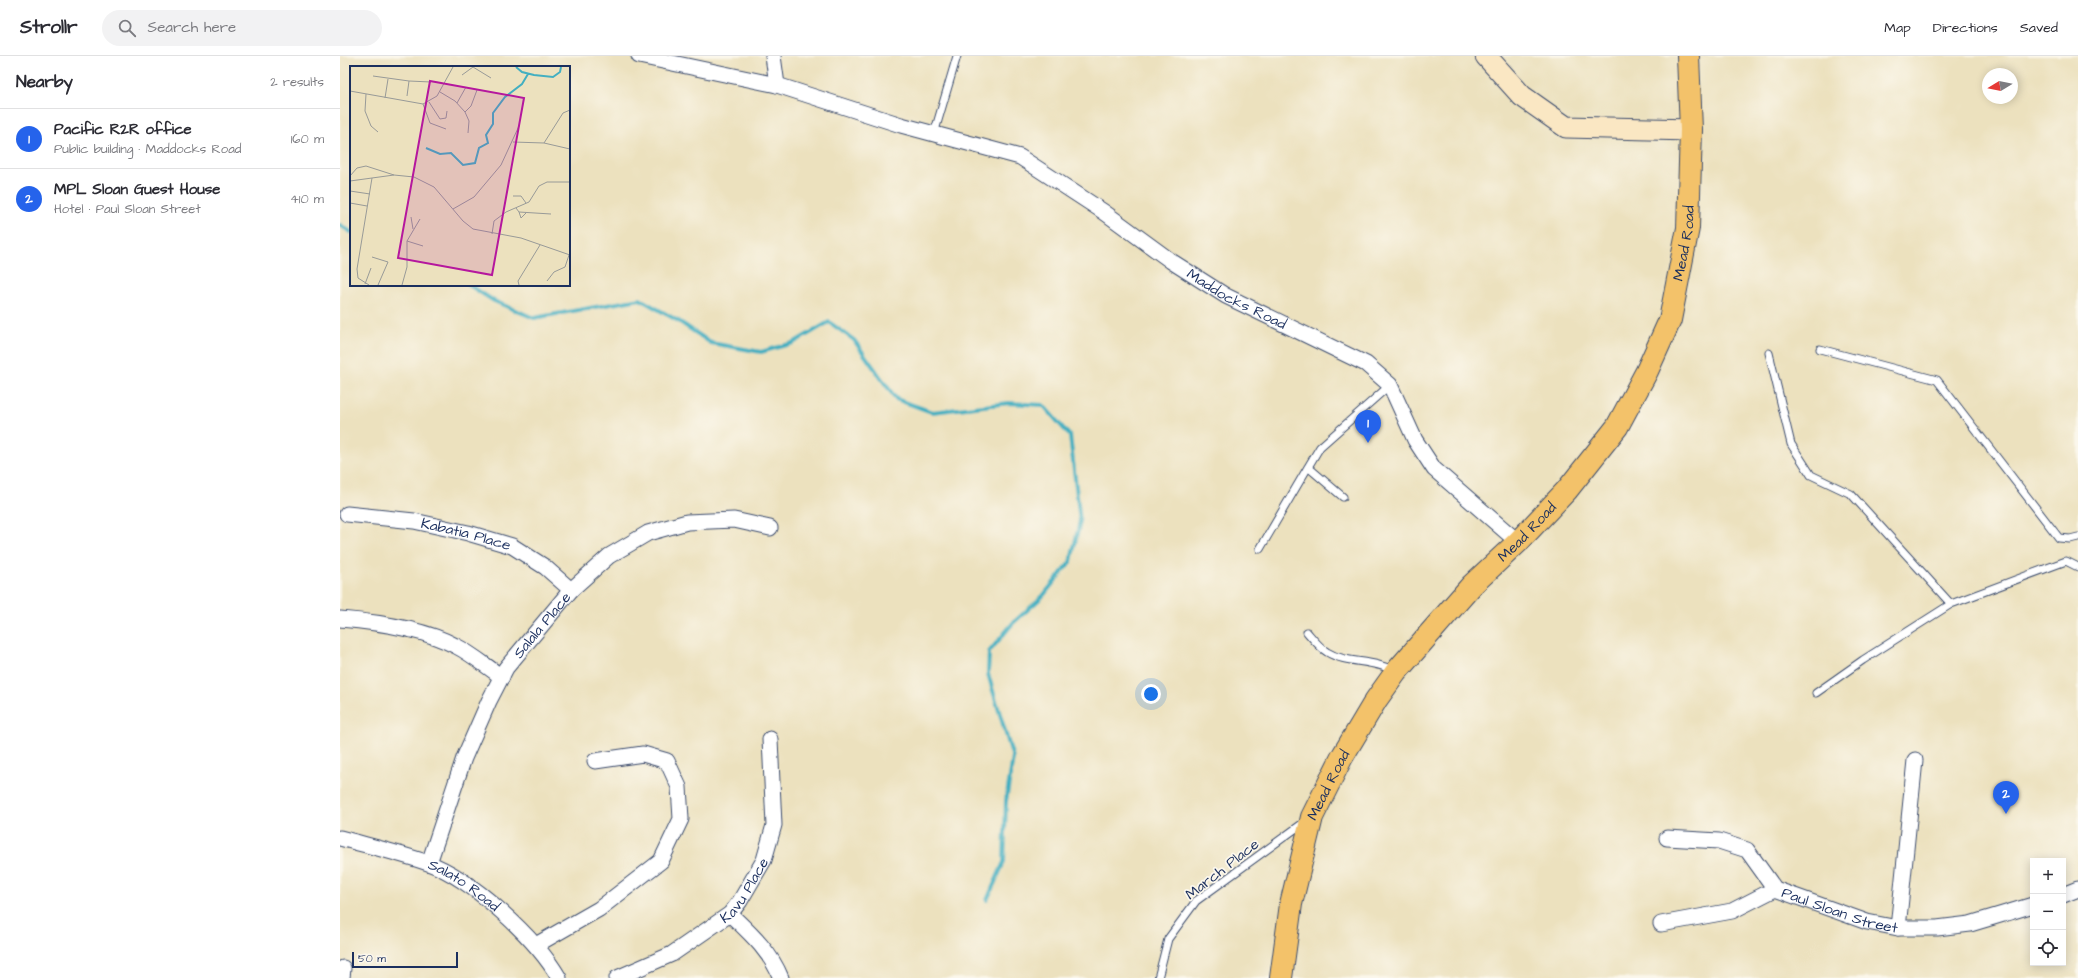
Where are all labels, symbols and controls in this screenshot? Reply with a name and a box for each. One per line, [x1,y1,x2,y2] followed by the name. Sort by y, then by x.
[102,10,382,46] search box
[20,14,78,41] text: Strollr
[116,17,138,39] icon: search
[148,17,236,38] text: Search here
[1884,18,1911,38] text: Map
[1933,18,1998,38] text: Directions
[2020,18,2058,38] text: Saved
[350,66,570,286] inset map
[1982,68,2018,104] north arrow
[16,70,73,94] text: Nearby
[270,73,324,91] text: 2 results
[54,119,192,140] text: Pacific R2R office
[28,130,30,148] text: 1
[291,130,324,148] text: 160 m
[54,140,241,158] text: Public building · Maddocks Road
[54,179,220,200] text: MPL Sloan Guest House
[25,190,33,208] text: 2
[290,190,324,208] text: 410 m
[54,200,201,218] text: Hotel · Paul Sloan Street
[1668,205,1700,283] street label: Mead Road
[1183,264,1290,335] street label: Maddocks Road
[1355,410,1381,443] pin: 1
[1493,497,1562,567] street label: Mead Road
[419,513,513,556] street label: Kabatia Place
[508,588,576,663] street label: Salala Place
[1141,684,1161,704] your location
[1302,746,1355,824] street label: Mead Road
[1993,781,2019,814] pin: 2
[1181,834,1264,905] street label: March Place
[425,854,504,917] street label: Salato Road
[716,854,774,929] street label: Kavu Place
[2030,858,2066,966] map controls
[2030,858,2066,894] button: +
[1779,882,1900,939] street label: Paul Sloan Street
[2030,894,2066,930] button: −
[2030,930,2066,966] button: locate
[352,950,458,969] scale bar
[358,951,386,966] text: 50 m

